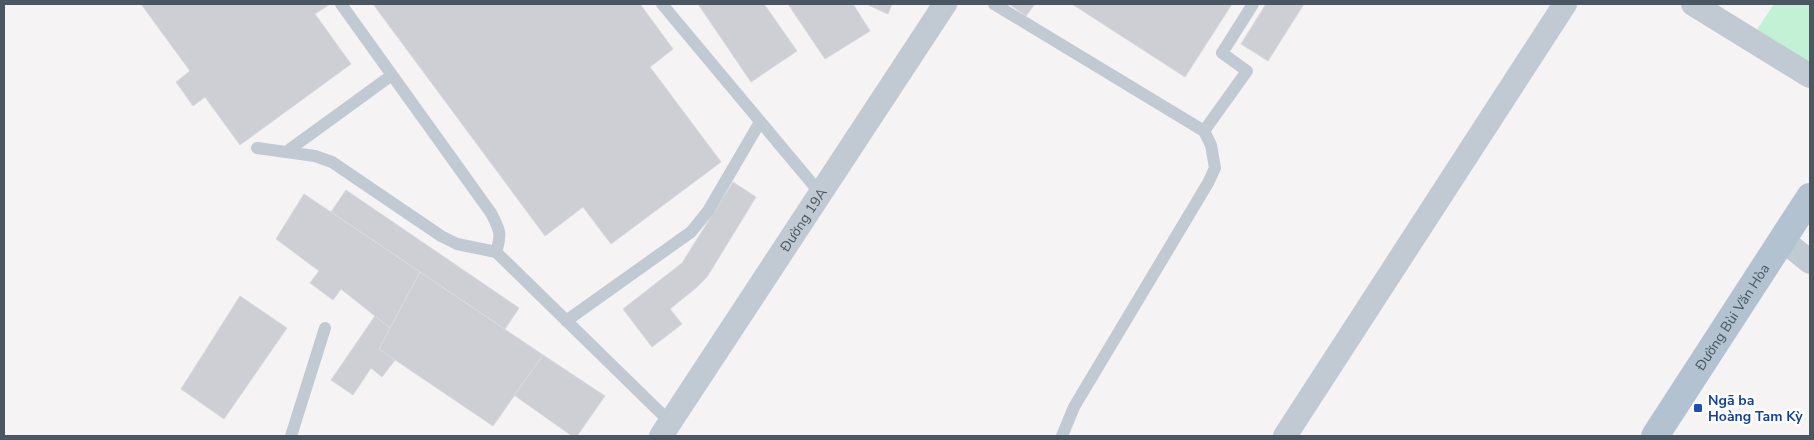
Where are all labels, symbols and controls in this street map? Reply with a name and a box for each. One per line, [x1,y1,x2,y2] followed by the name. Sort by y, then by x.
[775,184,831,256] street label: Đường 19A
[1690,260,1774,375] street label: Đường Bùi Văn Hòa
[1708,391,1803,426] place label: Ngã ba Hoàng Tam Kỳ
[1692,402,1704,414] marker: Ngã ba Hoàng Tam Kỳ

